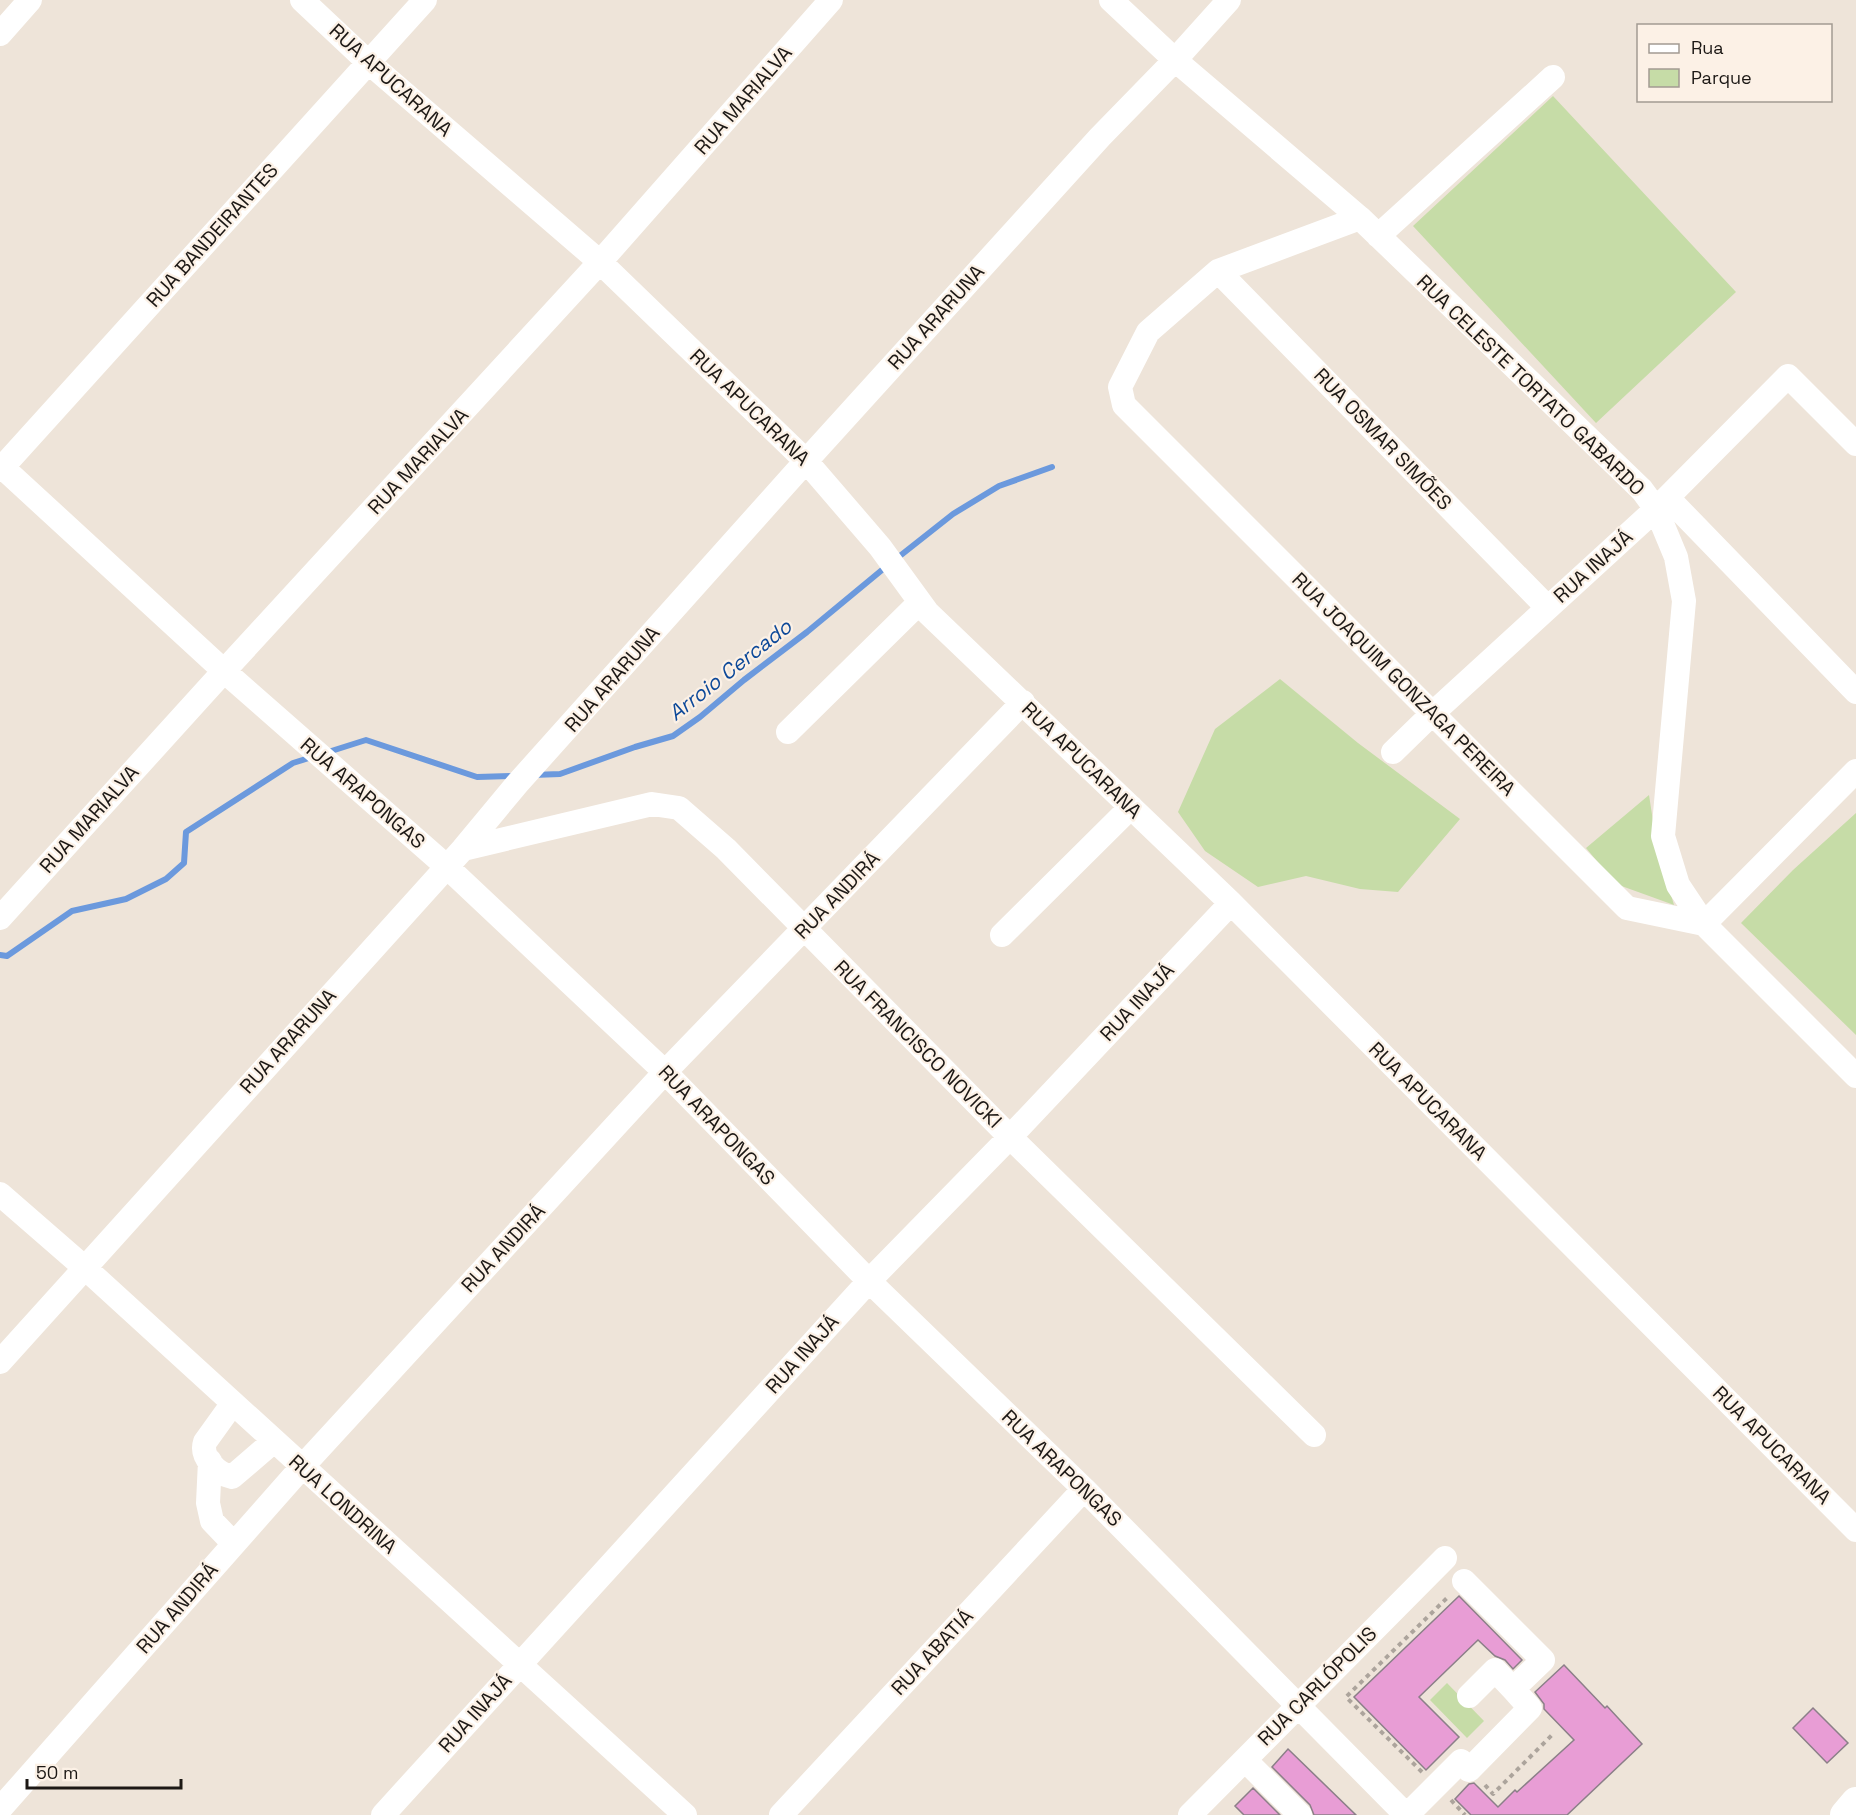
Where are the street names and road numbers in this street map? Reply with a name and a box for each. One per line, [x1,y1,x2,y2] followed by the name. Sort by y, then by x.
[324,18,458,143] street label: RUA APUCARANA
[688,40,798,160] street label: RUA MARIALVA
[140,157,284,313] street label: RUA BANDEIRANTES
[882,259,990,375] street label: RUA ARARUNA
[1411,269,1651,501] street label: RUA CELESTE TORTATO GABARDO
[684,343,816,471] street label: RUA APUCARANA
[1308,362,1458,516] street label: RUA OSMAR SIMÕES
[362,402,474,520] street label: RUA MARIALVA
[1548,523,1638,608] street label: RUA INAJÁ
[1287,567,1522,802] street label: RUA JOAQUIM GONZAGA PEREIRA
[559,620,666,738] street label: RUA ARARUNA
[1016,696,1148,824] street label: RUA APUCARANA
[295,732,431,854] street label: RUA ARAPONGAS
[34,759,145,878] street label: RUA MARIALVA
[789,845,886,944] street label: RUA ANDIRÁ
[828,954,1008,1134] street label: RUA FRANCISCO NOVICKI
[1094,957,1180,1047] street label: RUA INAJÁ
[234,983,342,1099] street label: RUA ARARUNA
[1363,1036,1493,1166] street label: RUA APUCARANA
[653,1059,781,1191] street label: RUA ARAPONGAS
[455,1198,551,1298] street label: RUA ANDIRÁ
[760,1309,845,1399] street label: RUA INAJÁ
[1707,1380,1837,1510] street label: RUA APUCARANA
[996,1404,1128,1532] street label: RUA ARAPONGAS
[283,1449,403,1560] street label: RUA LONDRINA
[130,1557,224,1659] street label: RUA ANDIRÁ
[885,1603,979,1701] street label: RUA ABATIÁ
[1252,1621,1382,1751] street label: RUA CARLÓPOLIS
[433,1668,518,1758] street label: RUA INAJÁ

